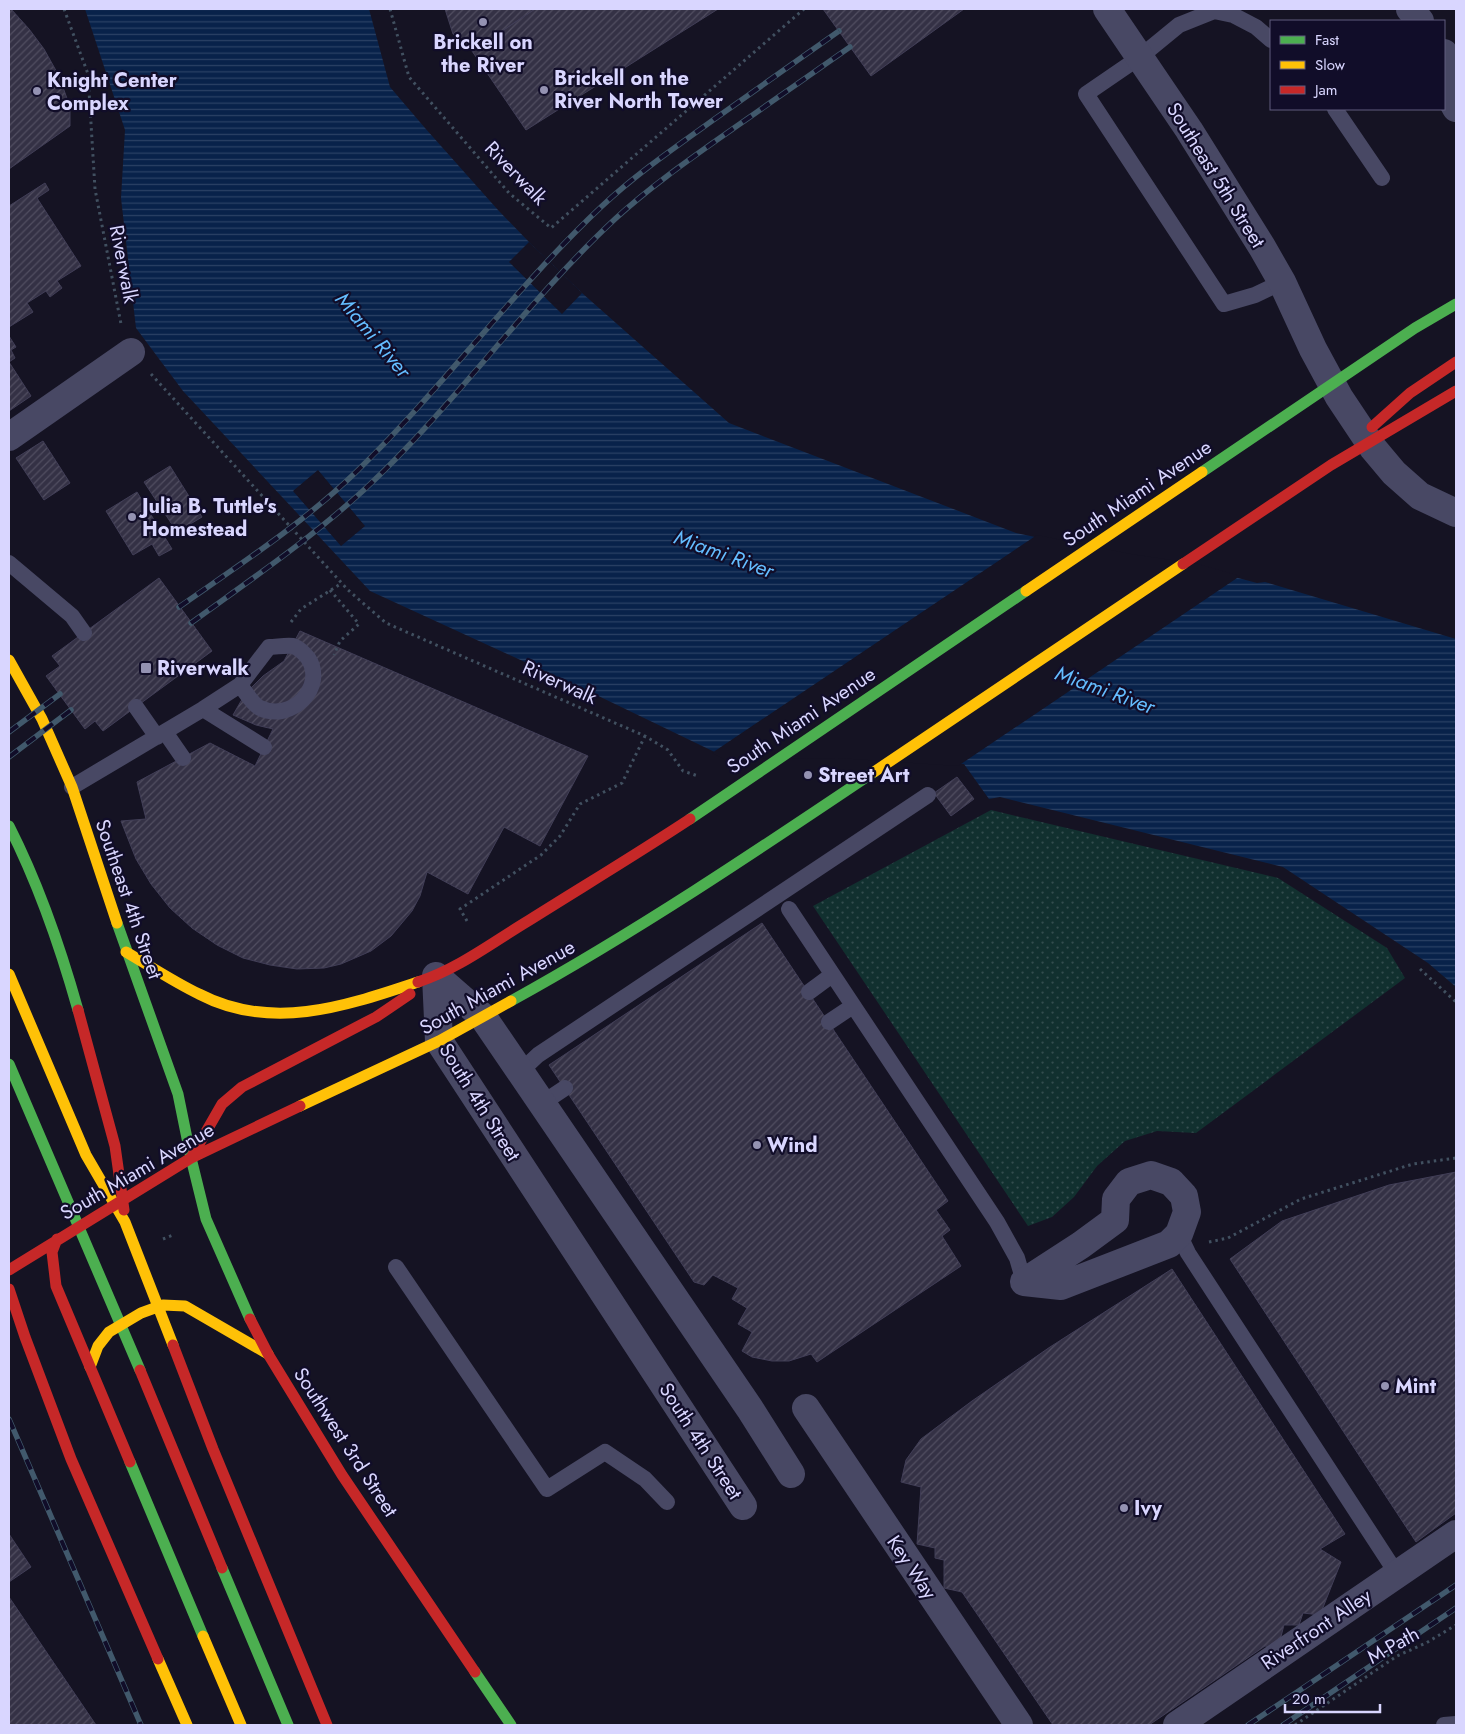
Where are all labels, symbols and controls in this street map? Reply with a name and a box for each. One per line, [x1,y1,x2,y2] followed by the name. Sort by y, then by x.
[477,16,489,28] marker: Brickell on the River
[1270,20,1445,110] legend
[433,28,533,80] place label: Brickell on the River
[1315,29,1339,51] text: Fast
[1315,54,1346,76] text: Slow
[554,64,724,116] place label: Brickell on the River North Tower
[47,66,178,118] place label: Knight Center Complex
[1313,79,1338,101] text: Jam
[538,84,550,96] marker: Brickell on the River North Tower
[31,85,43,97] marker: Knight Center Complex
[1159,97,1272,254] street label: Southeast 5th Street
[478,135,554,212] street label: Riverwalk
[102,222,145,306] street label: Riverwalk
[328,286,418,385] water label: Miami River
[1057,433,1217,554] street label: South Miami Avenue
[138,492,277,544] place label: Julia B. Tuttle's Homestead
[126,511,138,523] marker: Julia B. Tuttle's Homestead
[670,522,779,586] water label: Miami River
[518,653,602,712] street label: Riverwalk
[157,654,249,683] place label: Riverwalk
[1051,658,1160,722] water label: Miami River
[721,660,881,781] street label: South Miami Avenue
[139,661,153,675] marker: Riverwalk
[818,761,910,790] place label: Street Art
[802,769,814,781] marker: Street Art
[88,815,170,983] street label: Southeast 4th Street
[414,933,580,1042] street label: South Miami Avenue
[432,1038,528,1167] street label: South 4th Street
[55,1115,220,1227] street label: South Miami Avenue
[767,1131,818,1160] place label: Wind
[751,1139,763,1151] marker: Wind
[286,1362,405,1523] street label: Southwest 3rd Street
[1395,1372,1437,1401] place label: Mint
[652,1377,749,1506] street label: South 4th Street
[1379,1380,1391,1392] marker: Mint
[1134,1494,1163,1523] place label: Ivy
[1118,1502,1130,1514] marker: Ivy
[880,1529,944,1605] street label: Key Way
[1255,1582,1378,1677] street label: Riverfront Alley
[1362,1619,1425,1672] street label: M-Path
[1285,1682,1380,1714] scale bar
[1292,1688,1326,1710] text: 20 m

